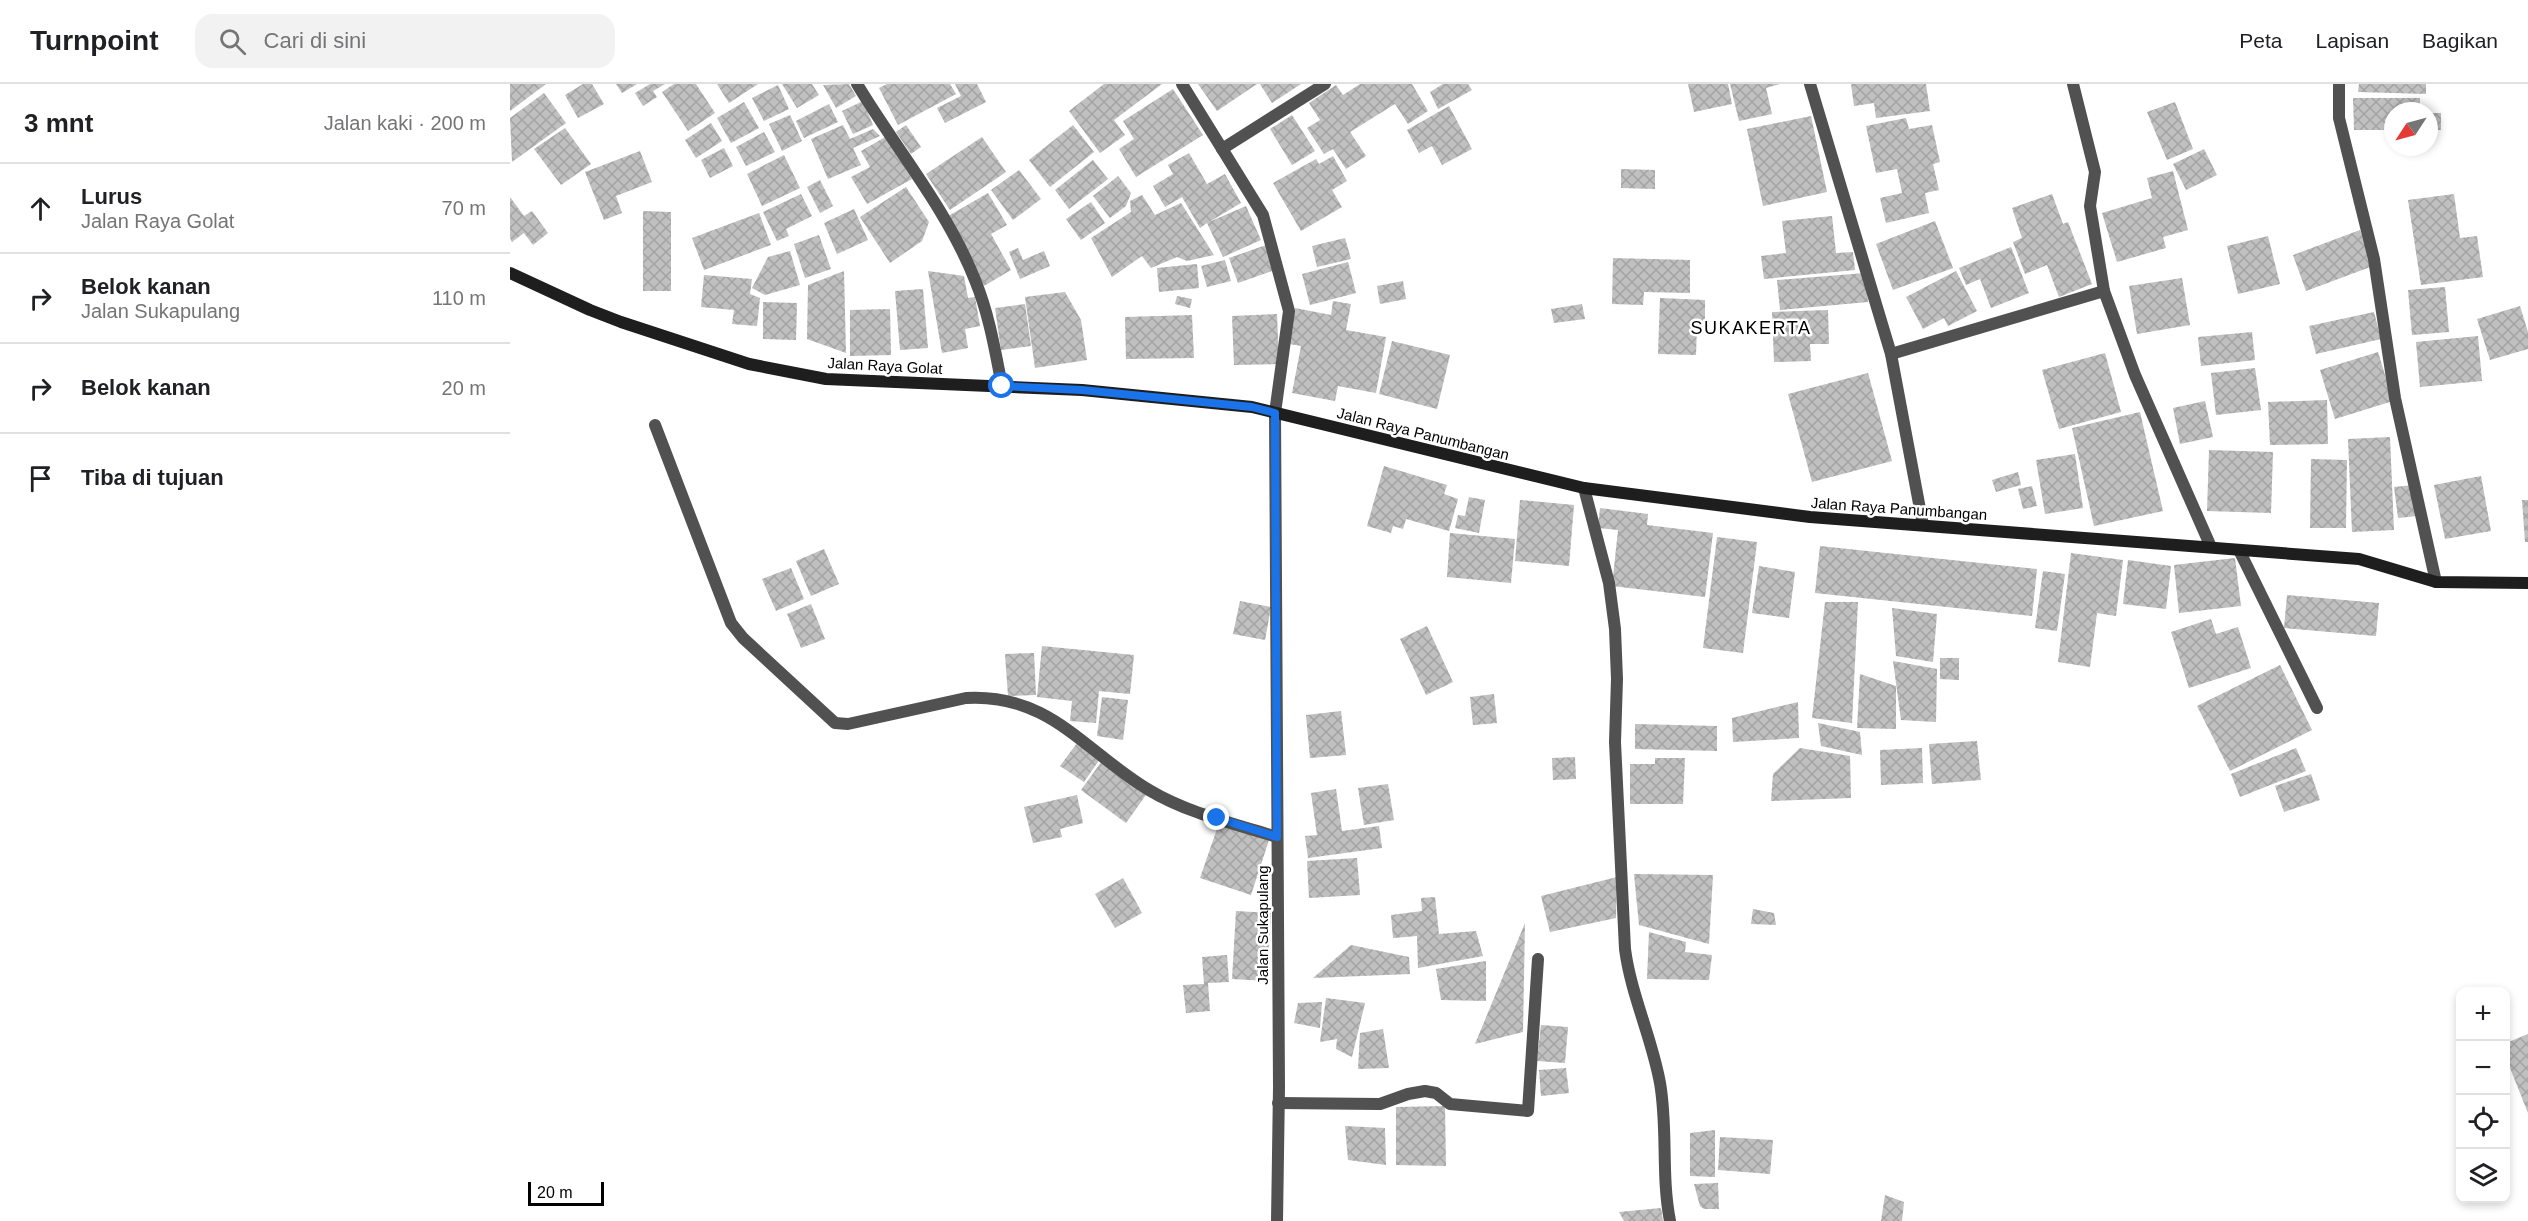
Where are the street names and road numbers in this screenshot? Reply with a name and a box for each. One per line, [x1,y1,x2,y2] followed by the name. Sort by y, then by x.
[827,354,944,377] street label: Jalan Raya Golat
[1335,404,1511,463] street label: Jalan Raya Panumbangan
[1810,494,1988,523] street label: Jalan Raya Panumbangan
[1254,865,1271,985] street label: Jalan Sukapulang

